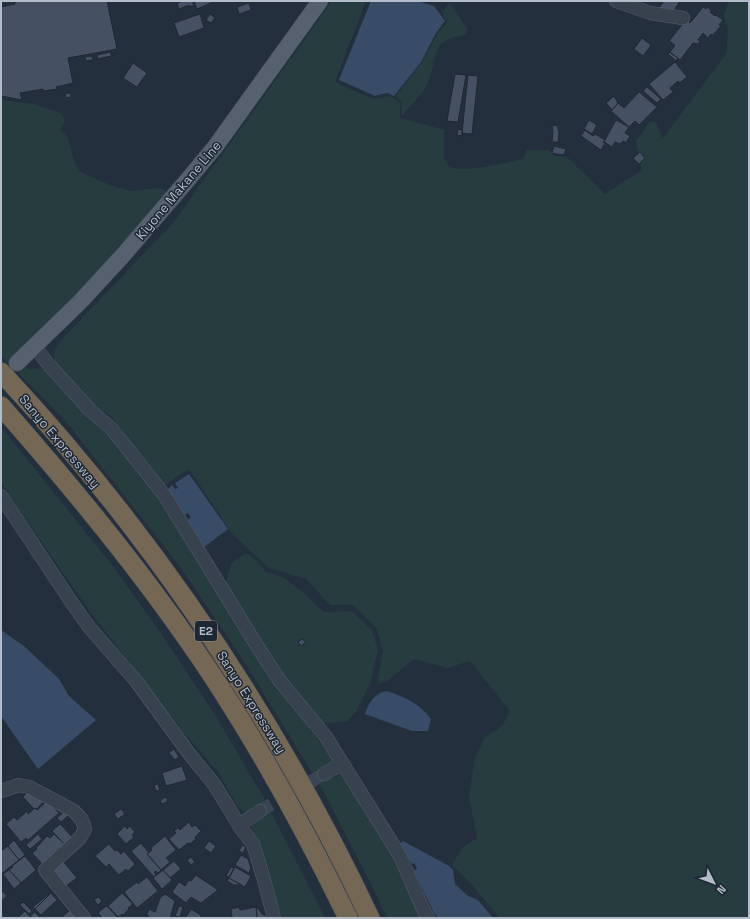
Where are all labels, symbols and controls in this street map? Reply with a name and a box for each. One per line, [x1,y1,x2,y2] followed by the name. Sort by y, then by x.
[132,137,225,243] street label: Kiyone Makane Line
[15,391,104,492] street label: Sanyo Expressway
[195,621,217,641] road number: E2
[213,648,290,757] street label: Sanyo Expressway
[694,863,734,903] north arrow
[714,882,729,897] text: N

